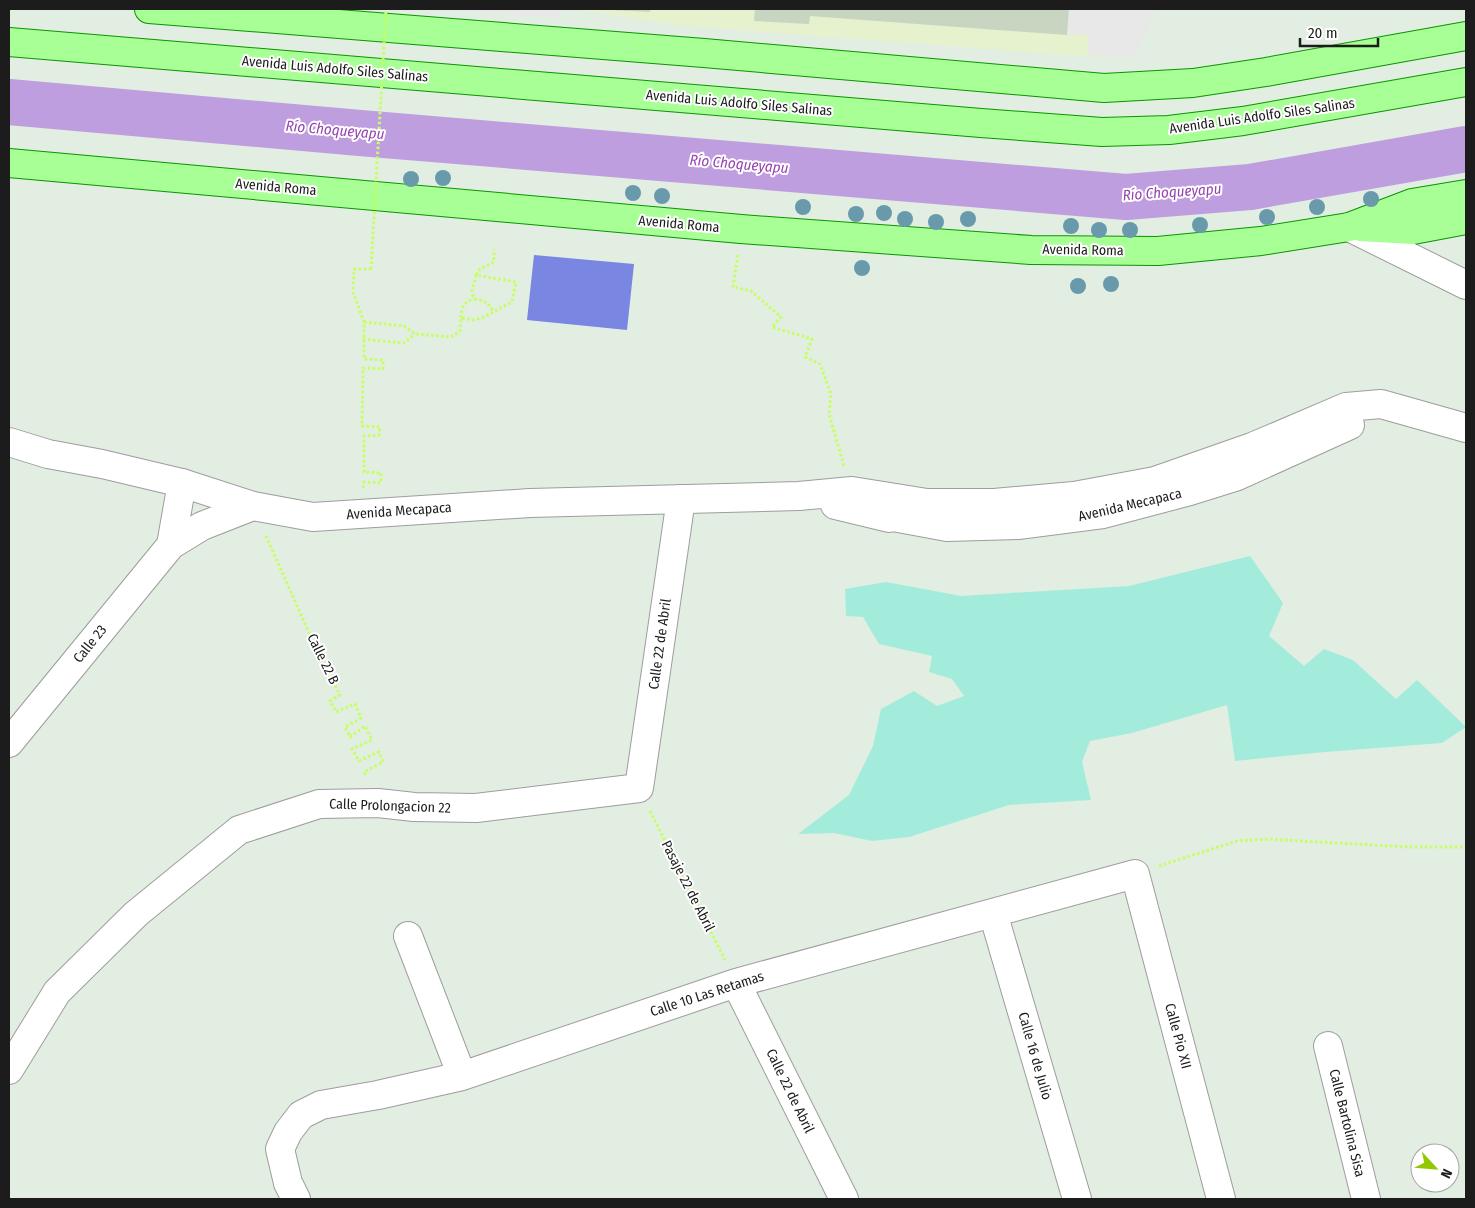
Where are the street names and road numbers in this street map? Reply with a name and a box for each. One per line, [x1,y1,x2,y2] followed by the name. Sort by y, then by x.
[241,52,429,86] street label: Avenida Luis Adolfo Siles Salinas
[645,86,833,120] street label: Avenida Luis Adolfo Siles Salinas
[1168,95,1356,137] street label: Avenida Luis Adolfo Siles Salinas
[235,175,317,199] street label: Avenida Roma
[638,212,720,236] street label: Avenida Roma
[1042,241,1124,259] street label: Avenida Roma
[1077,485,1183,525] street label: Avenida Mecapaca
[346,499,452,523] street label: Avenida Mecapaca
[645,597,675,690] street label: Calle 22 de Abril
[70,622,110,666] street label: Calle 23
[303,631,343,688] street label: Calle 22 B
[329,795,451,817] street label: Calle Prolongacion 22
[658,838,718,935] street label: Pasaje 22 de Abril
[648,968,766,1020] street label: Calle 10 Las Retamas
[1161,1001,1195,1071] street label: Calle Pio XII
[1014,1010,1056,1102] street label: Calle 16 de Julio
[762,1046,818,1136] street label: Calle 22 de Abril
[1325,1067,1369,1179] street label: Calle Bartolina Sisa

